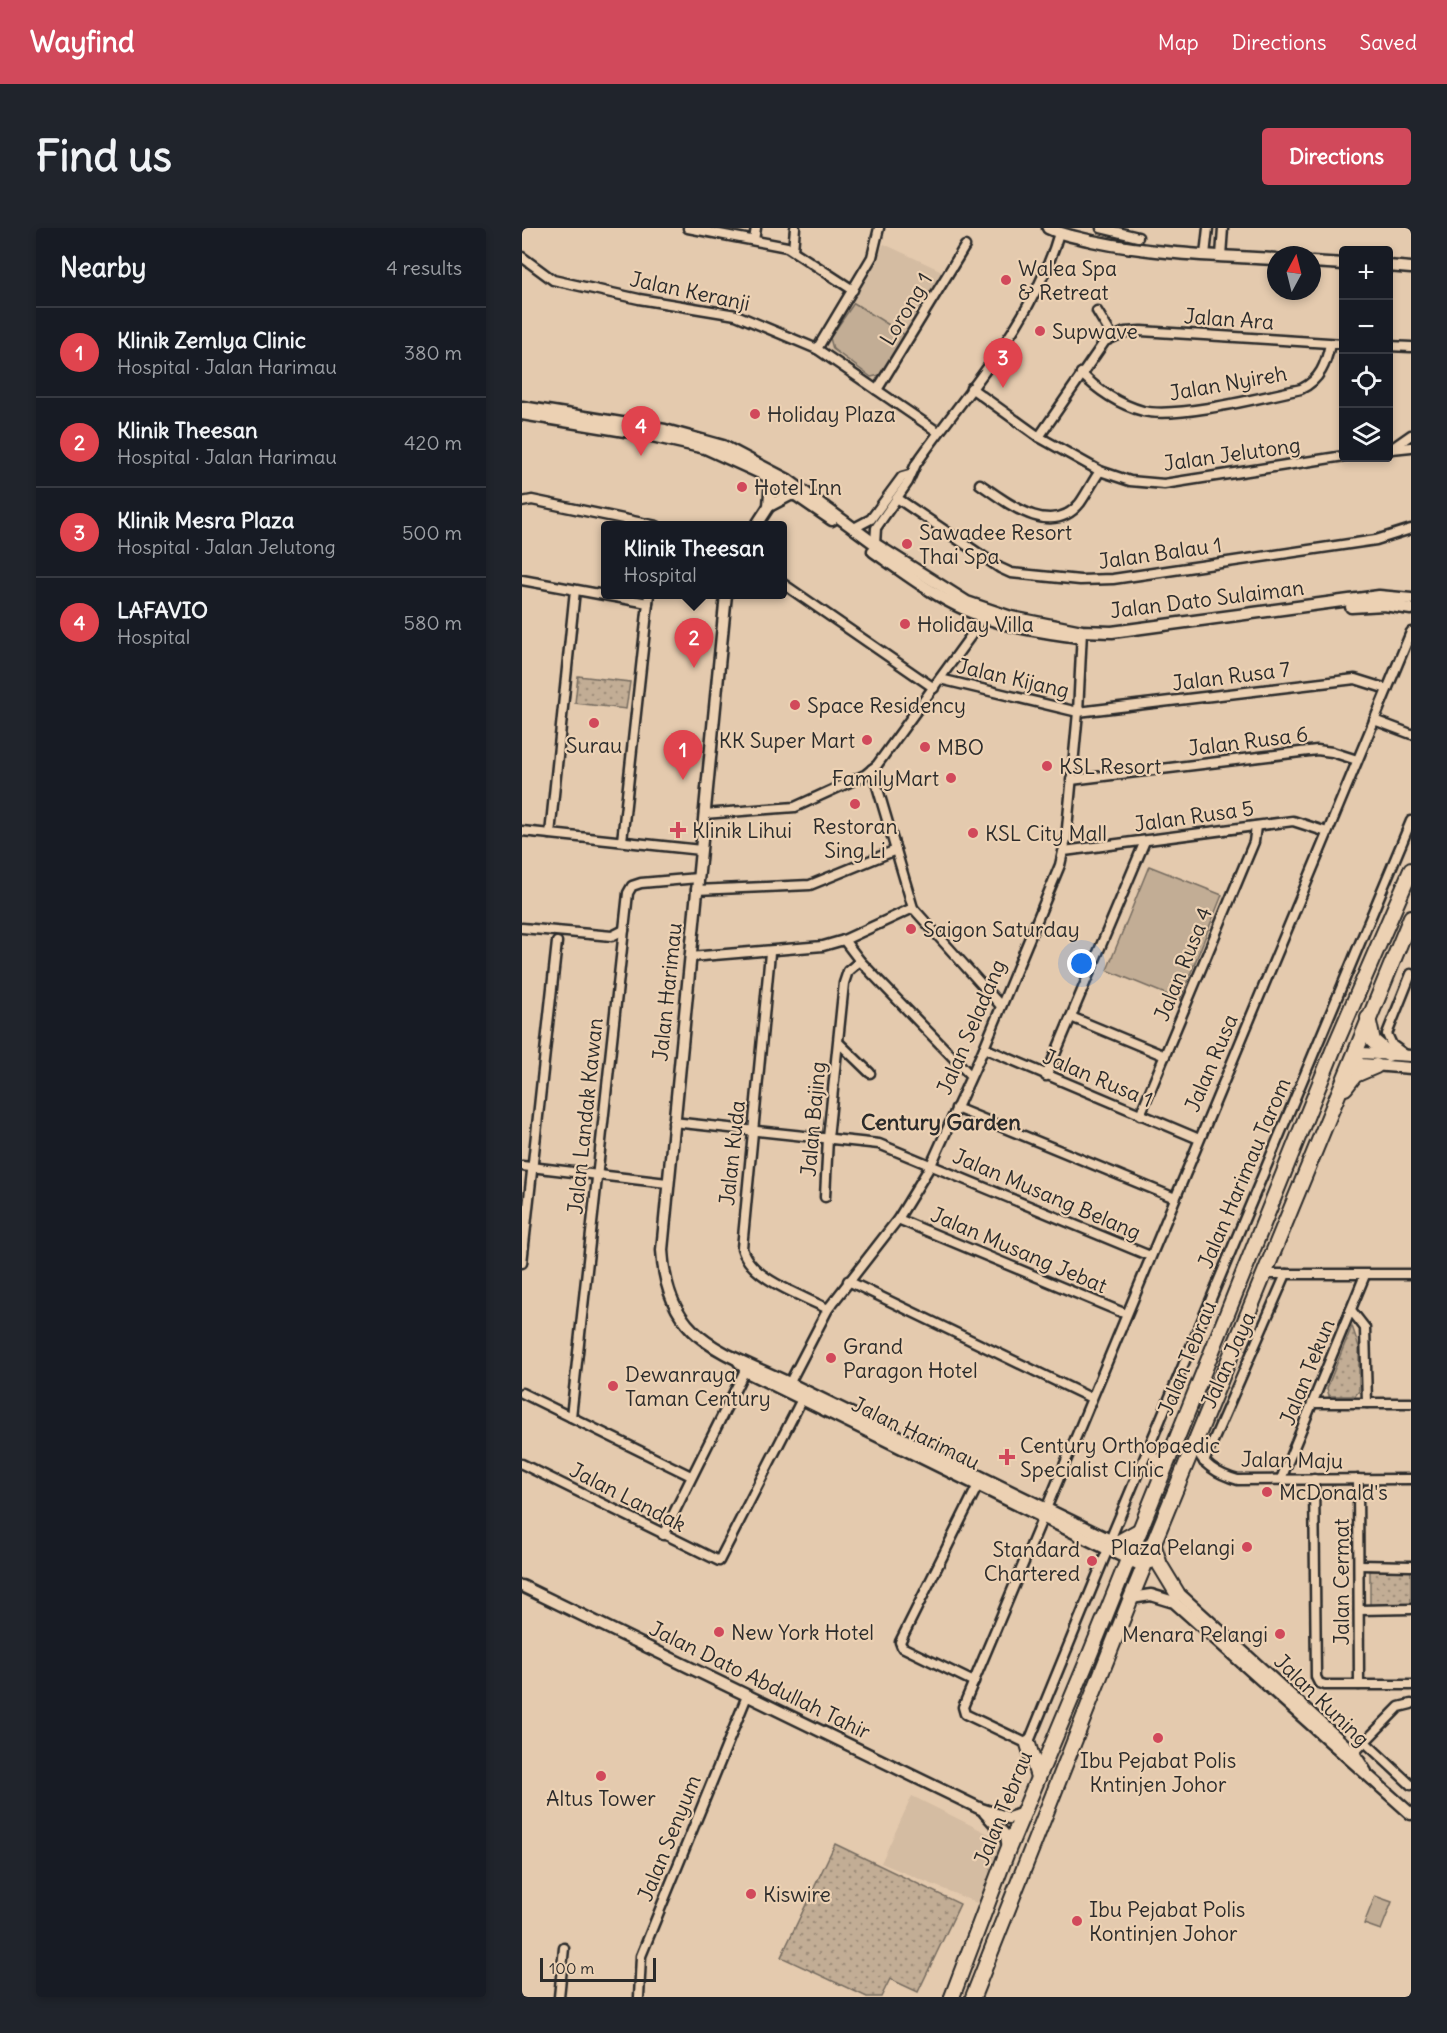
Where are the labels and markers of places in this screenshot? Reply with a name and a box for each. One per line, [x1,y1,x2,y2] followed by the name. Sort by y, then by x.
[1018,255,1117,306] place label: Walea Spa & Retreat
[999,273,1013,287] marker: Walea Spa & Retreat
[1052,318,1138,345] place label: Supwave
[1033,324,1047,338] marker: Supwave
[984,338,1022,388] pin: 3
[767,401,896,428] place label: Holiday Plaza
[622,406,660,456] pin: 4
[748,407,762,421] marker: Holiday Plaza
[754,474,842,501] place label: Hotel Inn
[735,480,749,494] marker: Hotel Inn
[919,519,1072,570] place label: Sawadee Resort Thai Spa
[900,537,914,551] marker: Sawadee Resort Thai Spa
[917,611,1034,638] place label: Holiday Villa
[898,617,912,631] marker: Holiday Villa
[674,618,714,668] pin: 2
[807,692,966,719] place label: Space Residency
[788,698,802,712] marker: Space Residency
[587,716,601,730] marker: Surau
[719,727,855,754] place label: KK Super Mart
[664,730,702,780] pin: 1
[566,732,622,759] place label: Surau
[860,733,874,747] marker: KK Super Mart
[937,734,984,761] place label: MBO
[918,740,932,754] marker: MBO
[1059,753,1161,780] place label: KSL Resort
[1040,759,1054,773] marker: KSL Resort
[832,765,939,792] place label: FamilyMart
[944,771,958,785] marker: FamilyMart
[848,797,862,811] marker: Restoran Sing Li
[812,813,898,864] place label: Restoran Sing Li
[692,817,792,844] place label: Klinik Lihui
[985,820,1107,847] place label: KSL City Mall
[669,821,687,839] marker: Klinik Lihui
[966,826,980,840] marker: KSL City Mall
[923,916,1080,943] place label: Saigon Saturday
[904,922,918,936] marker: Saigon Saturday
[843,1333,978,1384] place label: Grand Paragon Hotel
[824,1351,838,1365] marker: Grand Paragon Hotel
[625,1361,771,1412] place label: Dewanraya Taman Century
[606,1379,620,1393] marker: Dewanraya Taman Century
[1020,1432,1220,1483] place label: Century Orthopaedic Specialist Clinic
[998,1448,1016,1466] marker: Century Orthopaedic Specialist Clinic
[1279,1479,1388,1506] place label: McDonald's
[1260,1485,1274,1499] marker: McDonald's
[1110,1534,1235,1561] place label: Plaza Pelangi
[984,1536,1080,1587] place label: Standard Chartered
[1240,1540,1254,1554] marker: Plaza Pelangi
[1085,1554,1099,1568] marker: Standard Chartered
[731,1619,874,1646] place label: New York Hotel
[1122,1621,1268,1648] place label: Menara Pelangi
[712,1625,726,1639] marker: New York Hotel
[1273,1627,1287,1641] marker: Menara Pelangi
[1151,1731,1165,1745] marker: Ibu Pejabat Polis Kntinjen Johor
[1080,1747,1236,1798] place label: Ibu Pejabat Polis Kntinjen Johor
[594,1769,608,1783] marker: Altus Tower
[546,1785,656,1812] place label: Altus Tower
[763,1881,831,1908] place label: Kiswire
[744,1887,758,1901] marker: Kiswire
[1089,1896,1245,1947] place label: Ibu Pejabat Polis Kontinjen Johor
[1070,1914,1084,1928] marker: Ibu Pejabat Polis Kontinjen Johor

